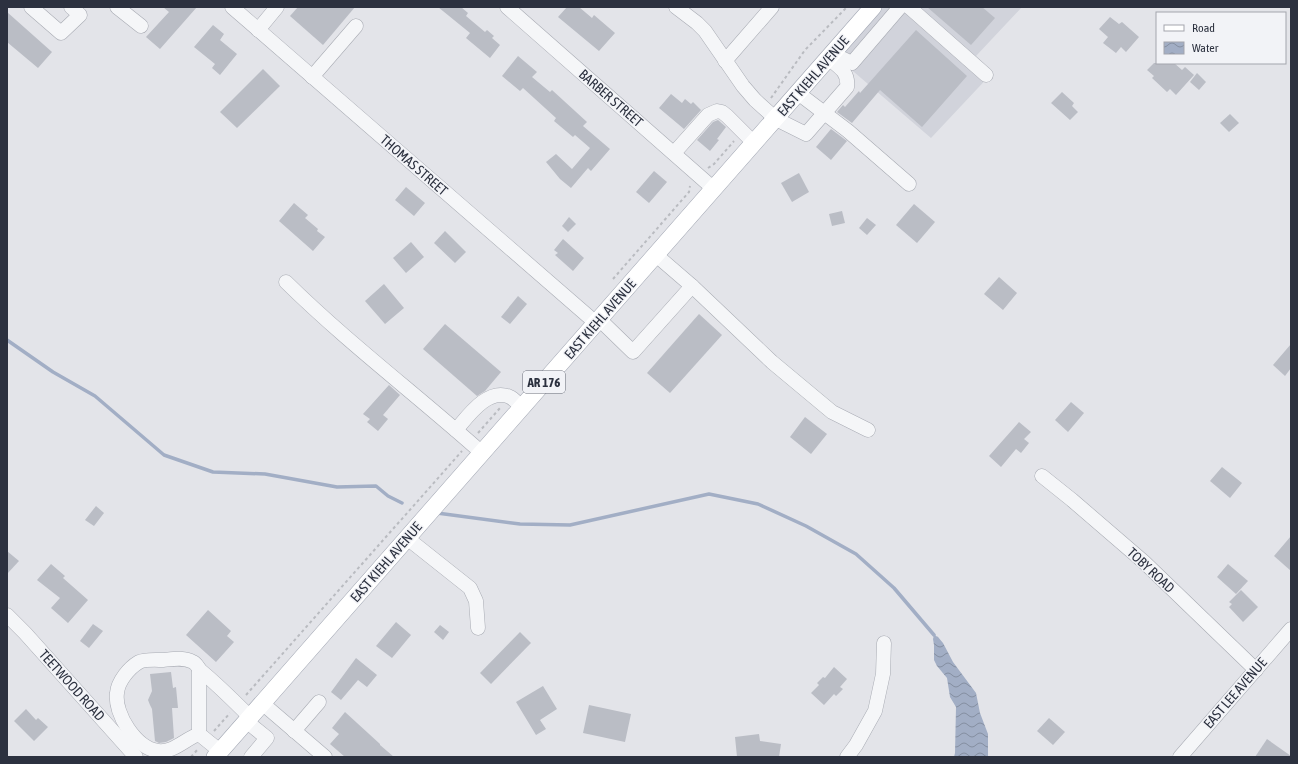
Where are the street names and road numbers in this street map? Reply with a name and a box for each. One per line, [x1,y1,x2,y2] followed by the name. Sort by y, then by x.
[774,33,852,119] street label: EAST KIEHL AVENUE
[576,66,646,130] street label: BARBER STREET
[377,132,451,198] street label: THOMAS STREET
[561,276,639,362] street label: EAST KIEHL AVENUE
[523,371,565,393] road number: AR 176
[347,519,425,605] street label: EAST KIEHL AVENUE
[1124,544,1178,596] street label: TOBY ROAD
[36,646,108,724] street label: TEETWOOD ROAD
[1200,655,1270,731] street label: EAST LEE AVENUE

